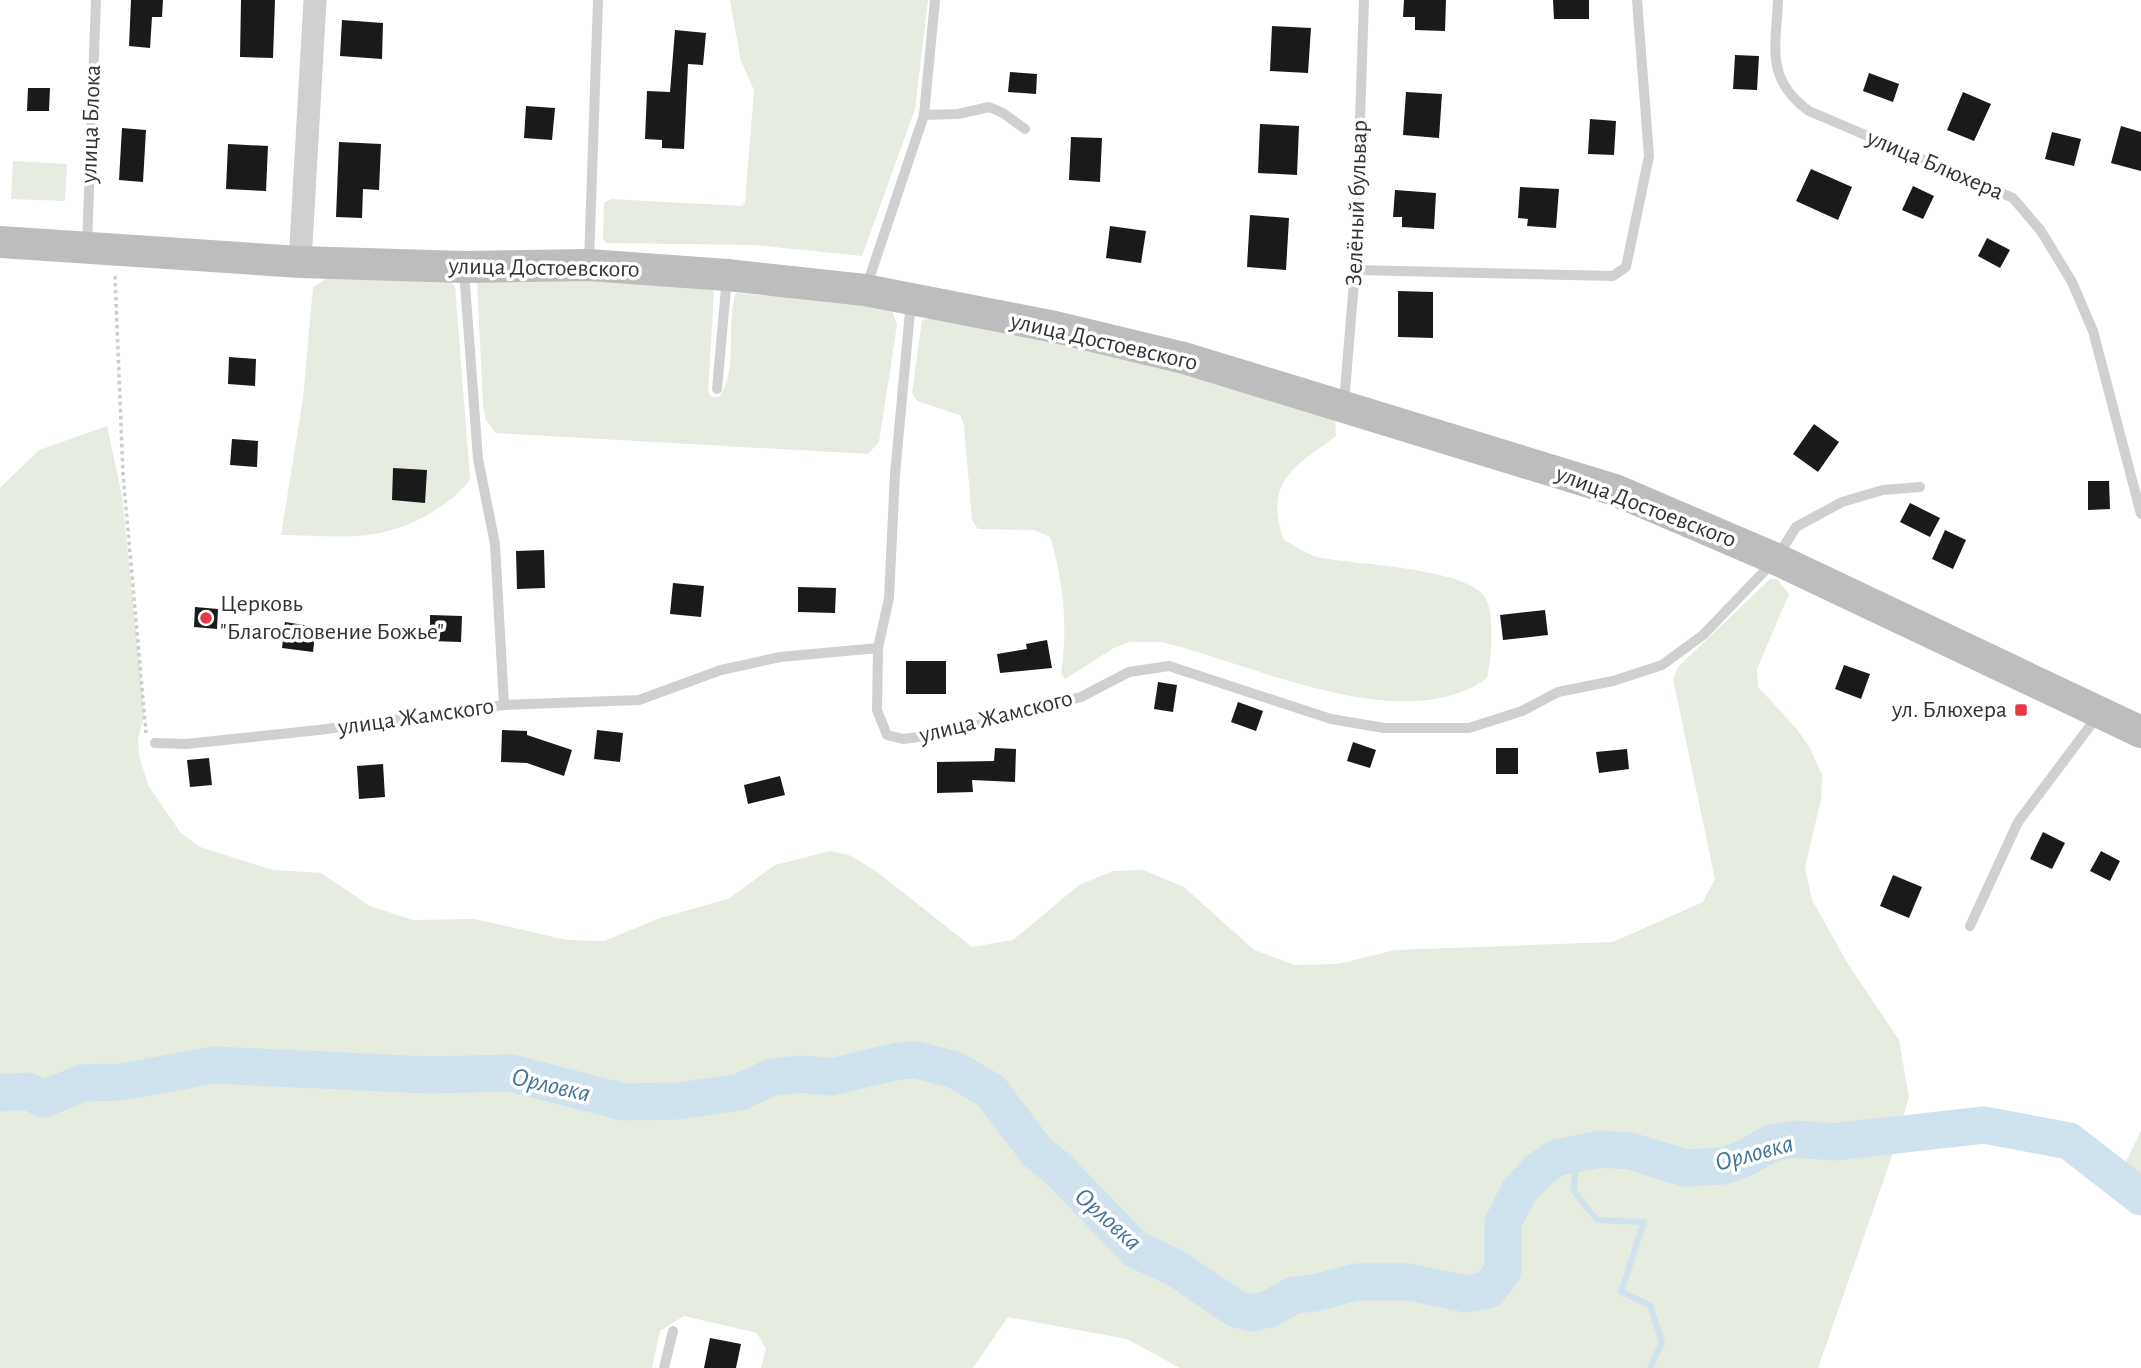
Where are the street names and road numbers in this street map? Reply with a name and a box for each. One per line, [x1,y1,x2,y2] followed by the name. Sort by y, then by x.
[77,64,105,185] street label: улица Блока
[1342,120,1372,286] street label: Зелёный бульвар
[1862,125,2007,205] street label: улица Блюхера
[447,254,640,282] street label: улица Достоевского
[1007,309,1200,375] street label: улица Достоевского
[1552,461,1739,552] street label: улица Достоевского
[916,686,1075,748] street label: улица Жамского
[336,694,495,740] street label: улица Жамского

